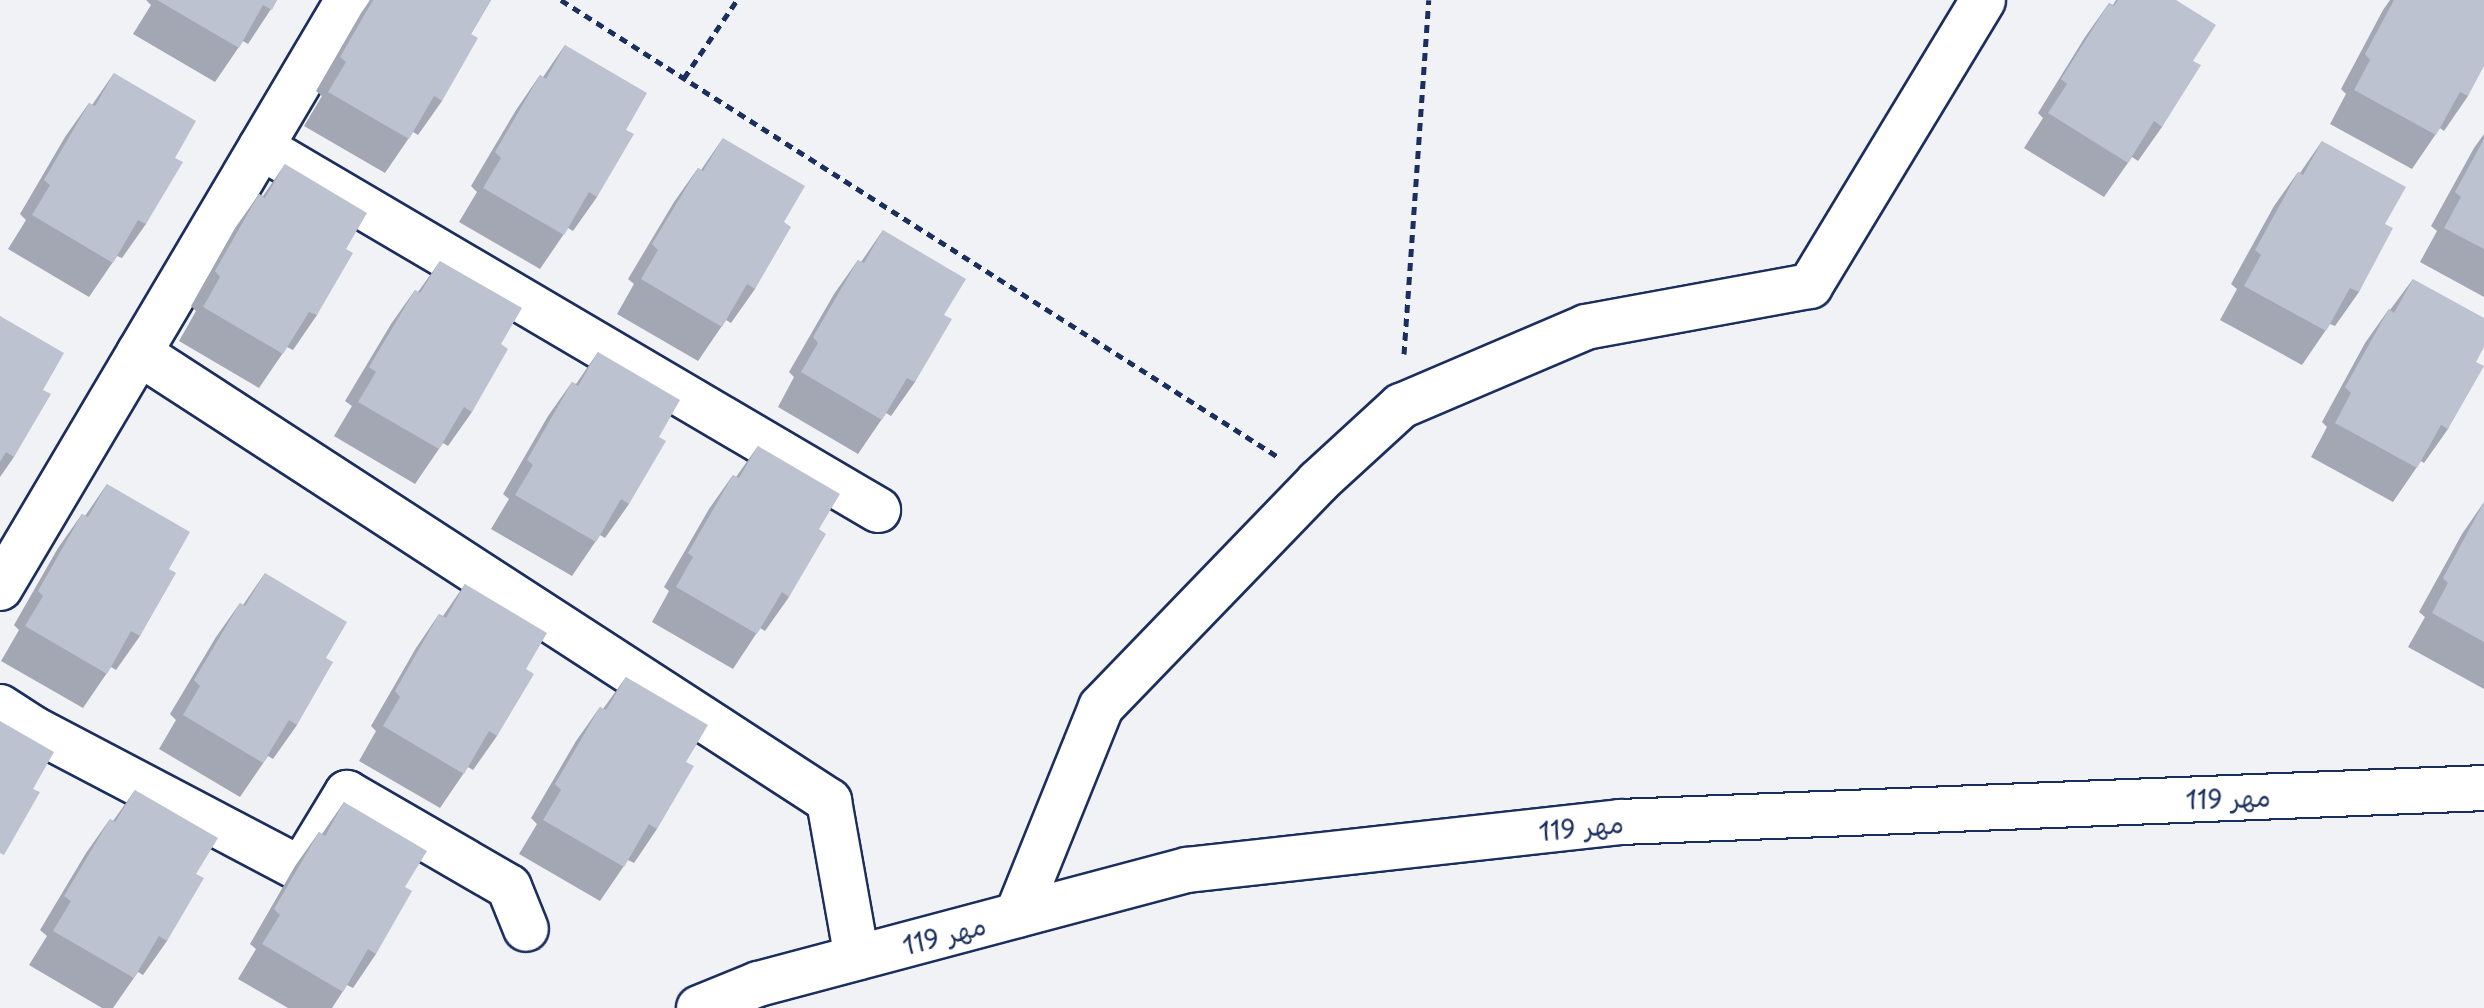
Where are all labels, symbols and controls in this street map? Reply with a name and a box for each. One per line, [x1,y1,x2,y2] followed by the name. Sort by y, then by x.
[2185,781,2271,815] street label: مهر 119
[1537,807,1625,847] street label: مهر 119
[899,909,989,961] street label: مهر 119

